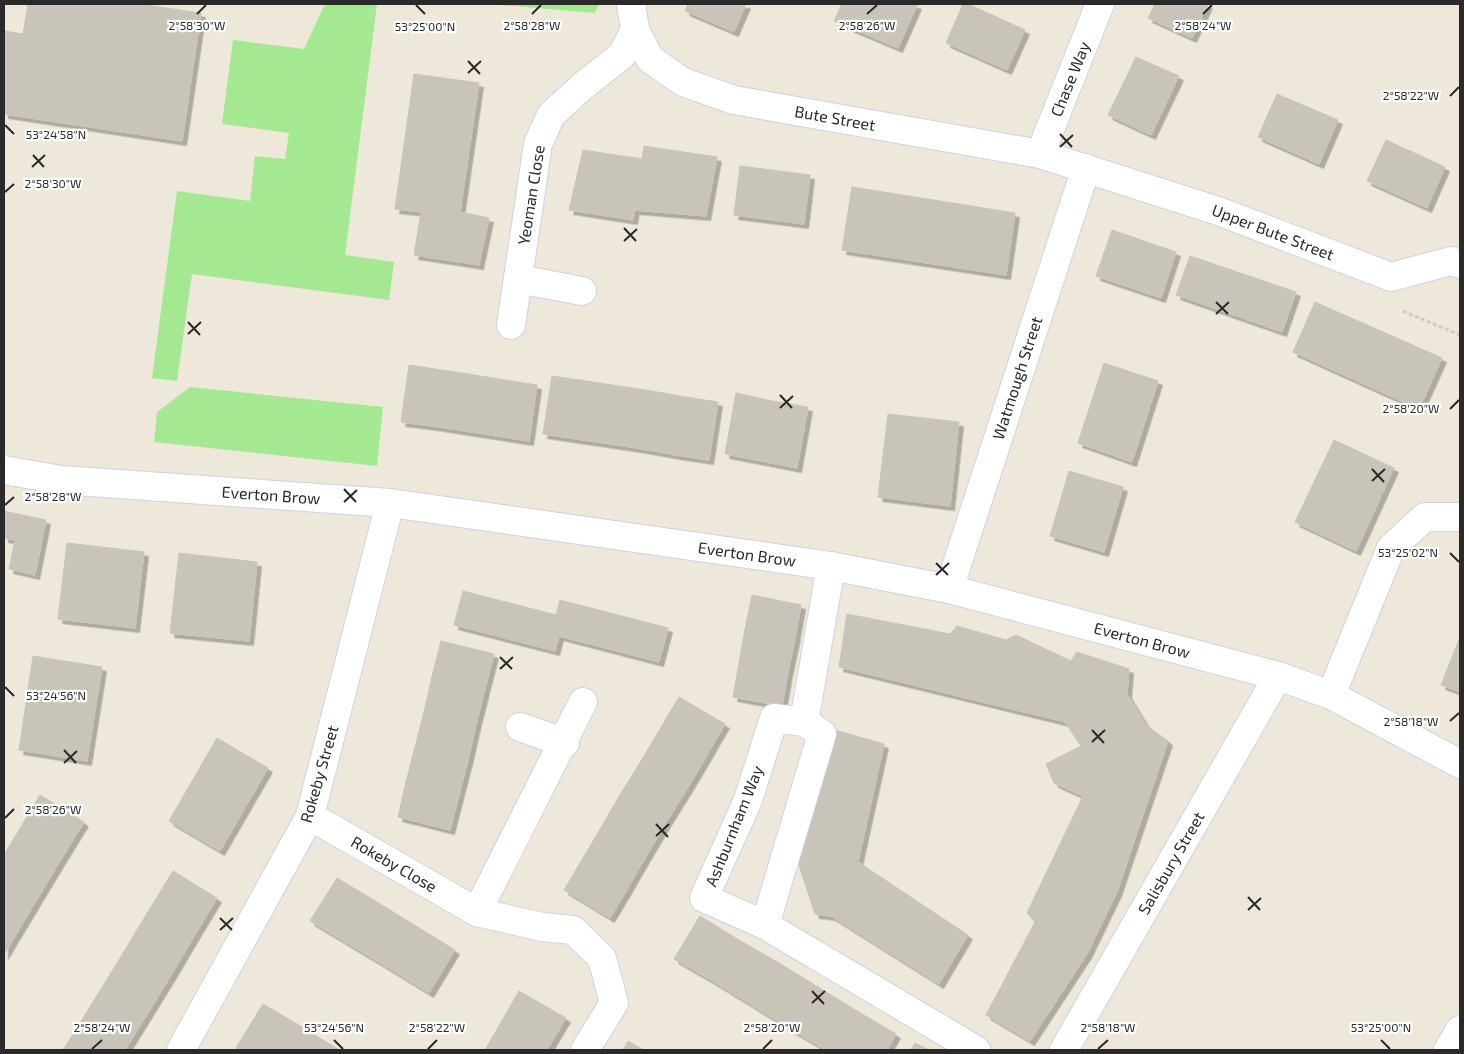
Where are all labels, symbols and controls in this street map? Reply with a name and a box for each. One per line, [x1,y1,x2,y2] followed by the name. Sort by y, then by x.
[169,18,225,32] text: 2°58'30"W
[504,18,560,32] text: 2°58'28"W
[839,18,895,32] text: 2°58'26"W
[1174,18,1232,32] text: 2°58'24"W
[395,19,455,33] text: 53°25'00"N
[1046,38,1093,119] street label: Chase Way
[1383,88,1439,102] text: 2°58'22"W
[793,101,877,134] street label: Bute Street
[26,127,86,141] text: 53°24'58"N
[513,144,548,246] street label: Yeoman Close
[25,176,81,190] text: 2°58'30"W
[1209,200,1337,264] street label: Upper Bute Street
[988,314,1045,442] street label: Watmough Street
[1383,401,1439,415] text: 2°58'20"W
[221,482,321,507] street label: Everton Brow
[25,489,81,503] text: 2°58'28"W
[697,537,797,570] street label: Everton Brow
[1378,545,1438,559] text: 53°25'02"N
[1092,618,1192,661] street label: Everton Brow
[26,688,86,702] text: 53°24'56"N
[1384,714,1439,728] text: 2°58'18"W
[296,723,342,825] street label: Rokeby Street
[701,762,767,889] street label: Ashburnham Way
[25,802,81,816] text: 2°58'26"W
[1133,808,1208,917] street label: Salisbury Street
[348,831,440,896] street label: Rokeby Close
[73,1020,131,1034] text: 2°58'24"W
[304,1020,364,1034] text: 53°24'56"N
[409,1020,465,1034] text: 2°58'22"W
[744,1020,800,1034] text: 2°58'20"W
[1081,1020,1136,1034] text: 2°58'18"W
[1351,1020,1411,1034] text: 53°25'00"N

